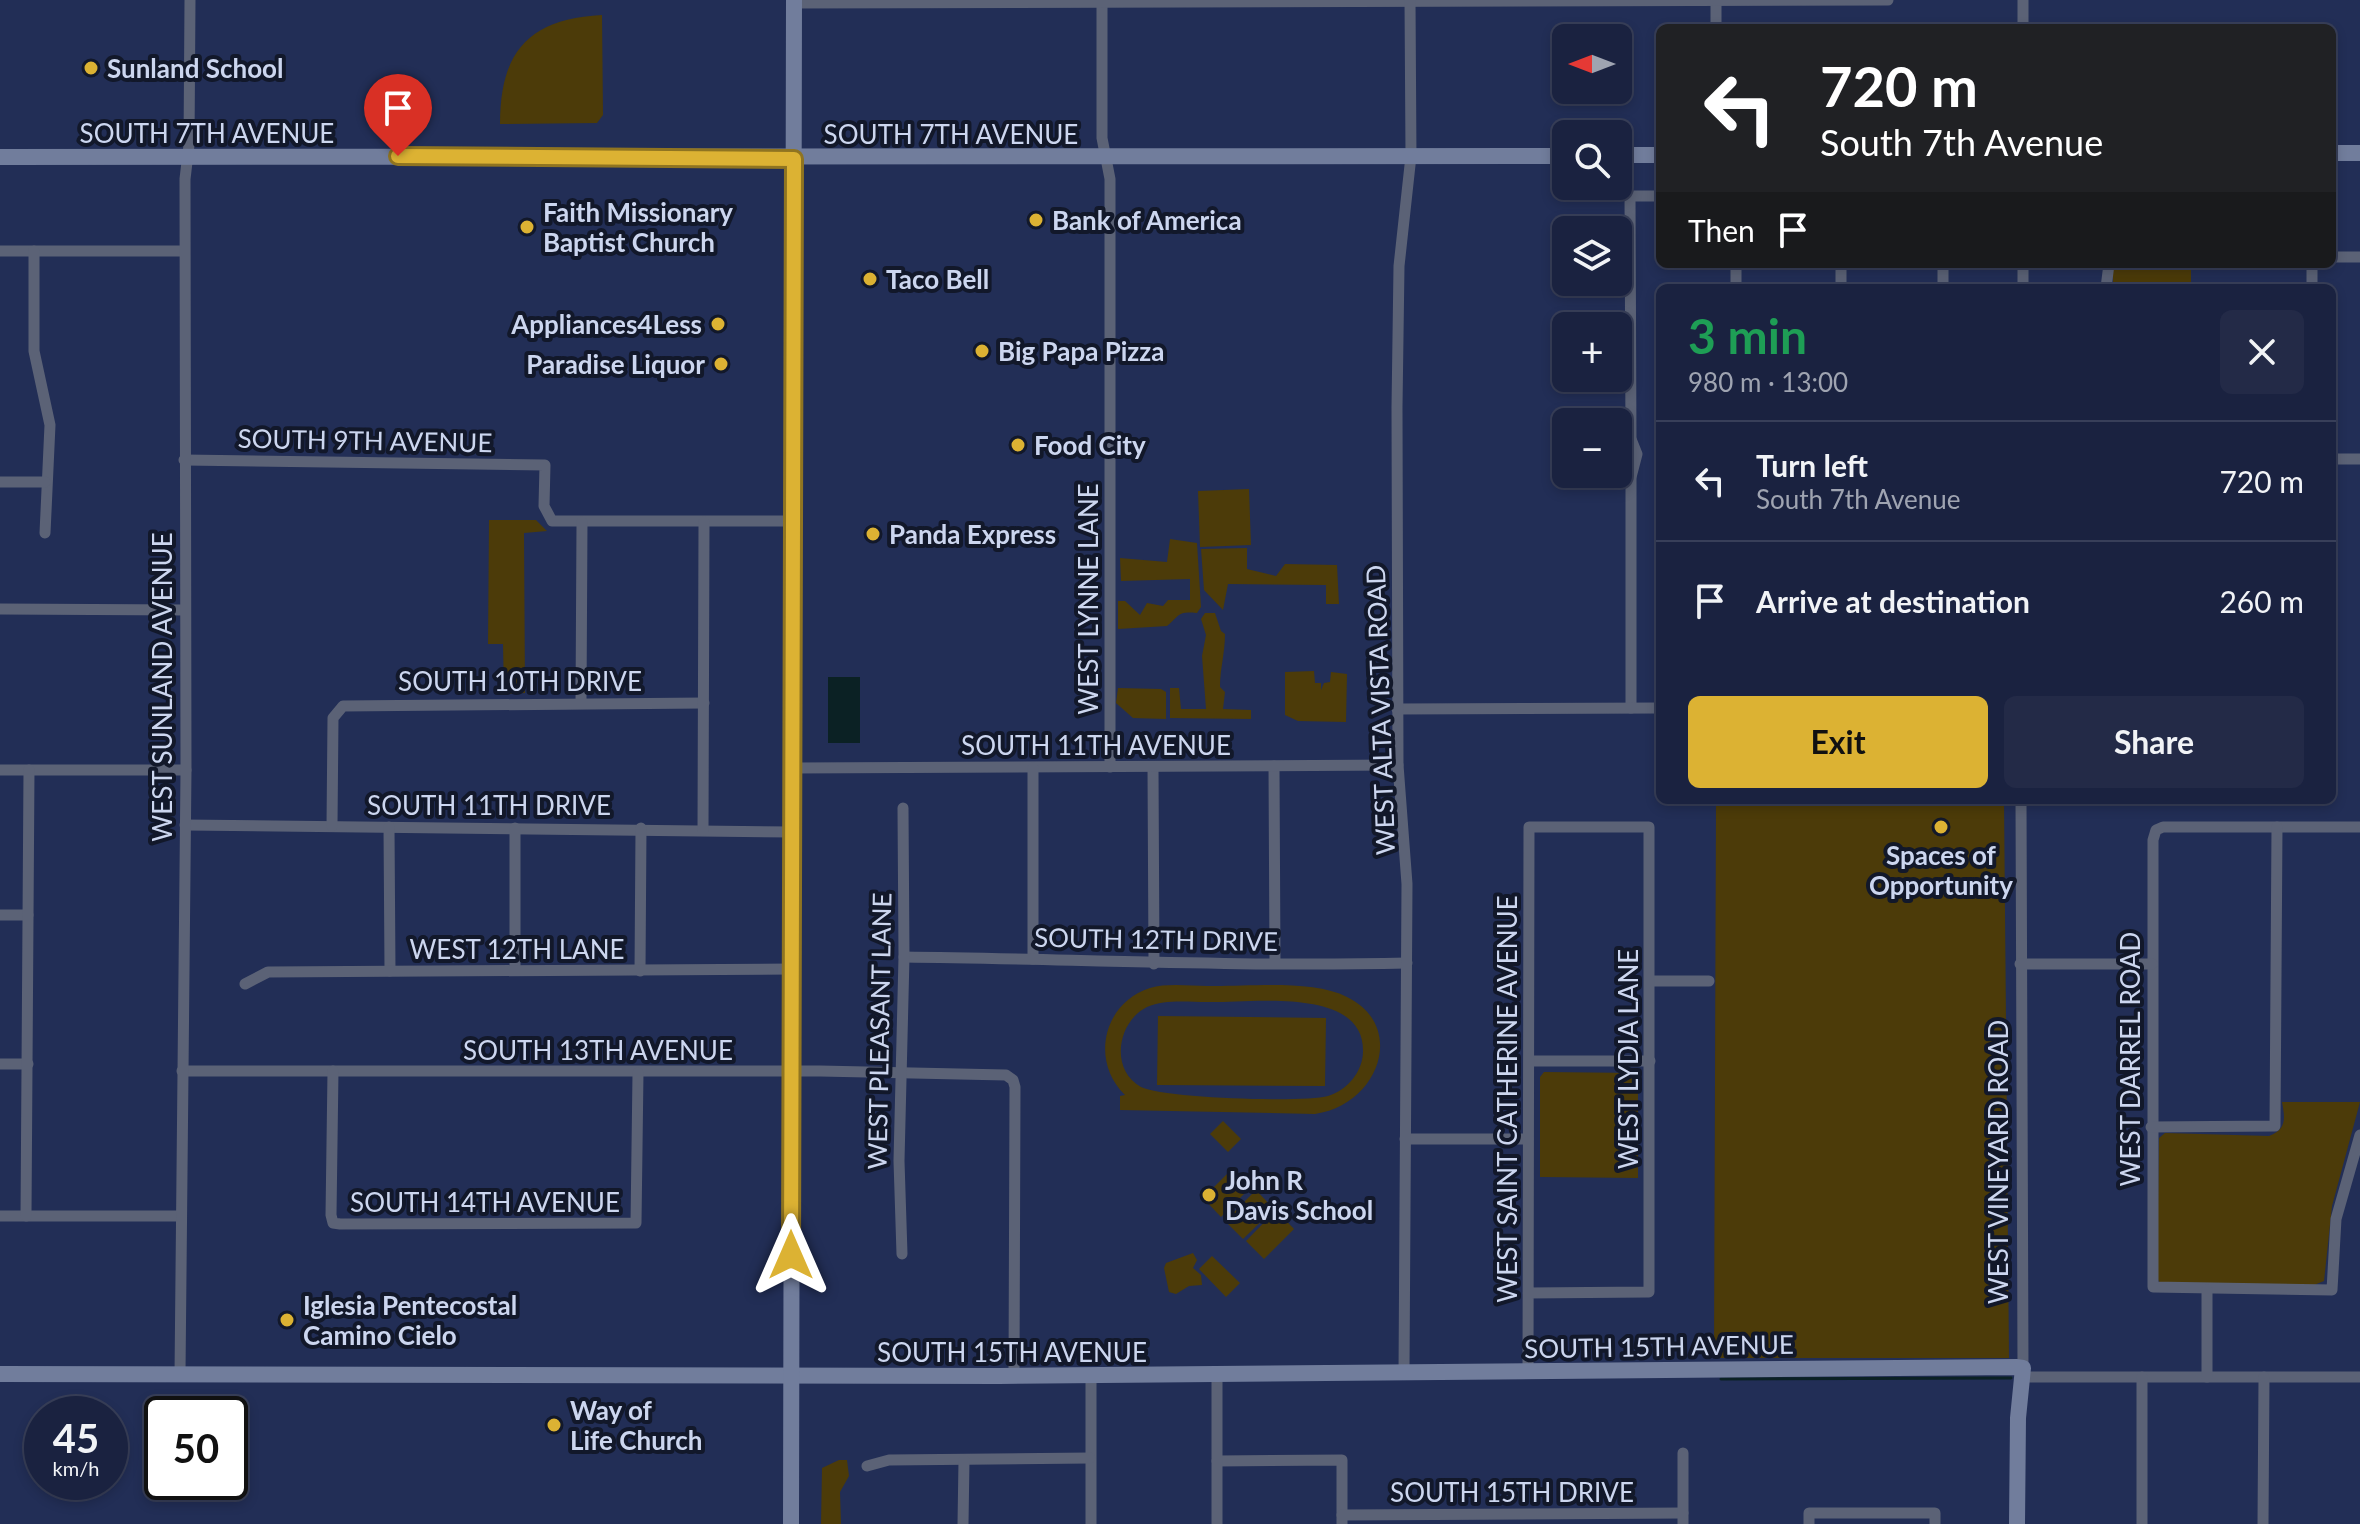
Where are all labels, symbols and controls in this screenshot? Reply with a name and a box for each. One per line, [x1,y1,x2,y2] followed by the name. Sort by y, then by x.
[1552,24,1632,104] north arrow
[1552,24,1632,488] map controls
[107,52,284,84] place label: Sunland School
[1820,52,1978,119] text: 720 m
[1688,56,1792,160] icon: left
[82,59,100,77] marker: Sunland School
[364,74,432,156] pin
[376,86,420,130] icon: arrive
[80,117,334,149] street label: SOUTH 7TH AVENUE
[824,118,1078,150] street label: SOUTH 7TH AVENUE
[1552,120,1632,200] button: search
[1820,120,2103,164] text: South 7th Avenue
[543,196,733,258] place label: Faith Missionary Baptist Church
[1052,204,1242,236] place label: Bank of America
[1771,208,1815,252] icon: arrive
[1027,211,1045,229] marker: Bank of America
[1688,212,1755,248] text: Then
[1552,216,1632,296] button: layers
[518,218,536,236] marker: Faith Missionary Baptist Church
[886,263,989,295] place label: Taco Bell
[861,270,879,288] marker: Taco Bell
[1688,307,1807,364] text: 3 min
[510,308,702,340] place label: Appliances4Less
[2220,310,2304,394] button: close
[1552,312,1632,392] button: +
[709,315,727,333] marker: Appliances4Less
[998,335,1164,367] place label: Big Papa Pizza
[973,342,991,360] marker: Big Papa Pizza
[526,348,705,380] place label: Paradise Liquor
[712,355,730,373] marker: Paradise Liquor
[1688,366,1848,398] text: 980 m · 13:00
[1552,408,1632,488] button: −
[237,422,493,458] street label: SOUTH 9TH AVENUE
[1034,429,1146,461] place label: Food City
[1009,436,1027,454] marker: Food City
[1756,447,1868,483] text: Turn left
[1688,459,1732,503] icon: left
[2219,463,2304,499] text: 720 m
[1072,483,1104,715] street label: WEST LYNNE LANE
[1756,483,1961,515] text: South 7th Avenue
[889,518,1056,550] place label: Panda Express
[864,525,882,543] marker: Panda Express
[146,532,178,842] street label: WEST SUNLAND AVENUE
[1359,564,1401,856] street label: WEST ALTA VISTA ROAD
[1688,579,1732,623] icon: arrive
[1756,583,2030,619] text: Arrive at destination
[2219,583,2304,619] text: 260 m
[398,665,642,697] street label: SOUTH 10TH DRIVE
[1688,696,1988,788] button: Exit
[2004,696,2304,788] button: Share
[961,729,1231,761] street label: SOUTH 11TH AVENUE
[367,789,611,821] street label: SOUTH 11TH DRIVE
[1932,818,1950,836] marker: Spaces of Opportunity
[1869,839,2013,901] place label: Spaces of Opportunity
[861,892,897,1170] street label: WEST PLEASANT LANE
[1491,895,1523,1303] street label: WEST SAINT CATHERINE AVENUE
[1034,921,1278,957] street label: SOUTH 12TH DRIVE
[2114,932,2146,1186] street label: WEST DARREL ROAD
[409,933,625,965] street label: WEST 12TH LANE
[1612,949,1644,1169] street label: WEST LYDIA LANE
[1982,1020,2014,1304] street label: WEST VINEYARD ROAD
[463,1034,733,1066] street label: SOUTH 13TH AVENUE
[1225,1164,1373,1226] place label: John R Davis School
[350,1186,620,1218] street label: SOUTH 14TH AVENUE
[1200,1186,1218,1204] marker: John R Davis School
[749,1213,833,1297] position arrow
[303,1289,517,1351] place label: Iglesia Pentecostal Camino Cielo
[278,1311,296,1329] marker: Iglesia Pentecostal Camino Cielo
[1524,1328,1794,1364] street label: SOUTH 15TH AVENUE
[877,1336,1147,1368] street label: SOUTH 15TH AVENUE
[570,1394,702,1456] place label: Way of Life Church
[144,1396,248,1500] speed limit sign: 50
[53,1414,99,1462] text: 45
[545,1416,563,1434] marker: Way of Life Church
[53,1456,99,1480] text: km/h
[1390,1476,1634,1508] street label: SOUTH 15TH DRIVE

